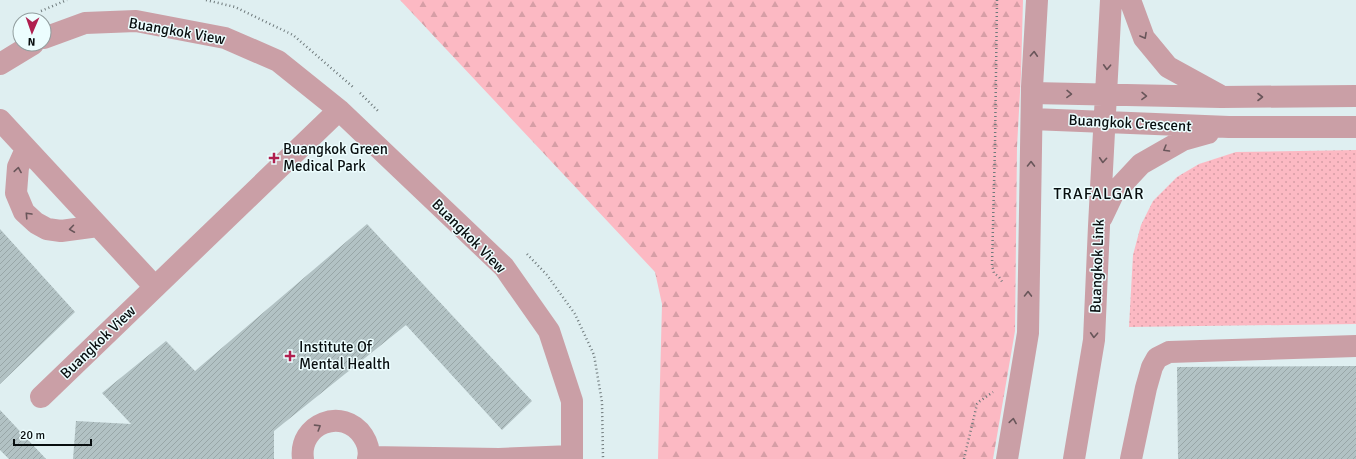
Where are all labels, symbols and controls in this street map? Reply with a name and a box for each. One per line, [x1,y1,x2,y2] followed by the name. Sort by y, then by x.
[12,12,52,52] north arrow
[127,14,227,48] street label: Buangkok View
[1140,32,1147,39] one-way arrow
[28,35,36,48] text: N
[1029,51,1038,57] one-way arrow
[1103,64,1112,70] one-way arrow
[1066,90,1072,98] one-way arrow
[1141,92,1147,100] one-way arrow
[1257,93,1263,101] one-way arrow
[1068,111,1192,135] street label: Buangkok Crescent
[283,140,388,175] place label: Buangkok Green Medical Park
[1163,145,1170,152] one-way arrow
[268,152,280,164] marker: Buangkok Green Medical Park
[1098,157,1107,163] one-way arrow
[1027,161,1035,167] one-way arrow
[13,167,22,173] one-way arrow
[1054,184,1145,204] district label: TRAFALGAR
[428,195,510,277] street label: Buangkok View
[25,212,32,220] one-way arrow
[1086,218,1108,313] street label: Buangkok Link
[69,224,76,233] one-way arrow
[1024,291,1032,297] one-way arrow
[57,301,139,382] street label: Buangkok View
[1090,332,1099,338] one-way arrow
[299,338,390,373] place label: Institute Of Mental Health
[284,350,296,362] marker: Institute Of Mental Health
[1008,417,1017,424] one-way arrow
[14,421,91,447] scale bar
[314,424,321,431] one-way arrow
[20,428,45,443] text: 20 m

